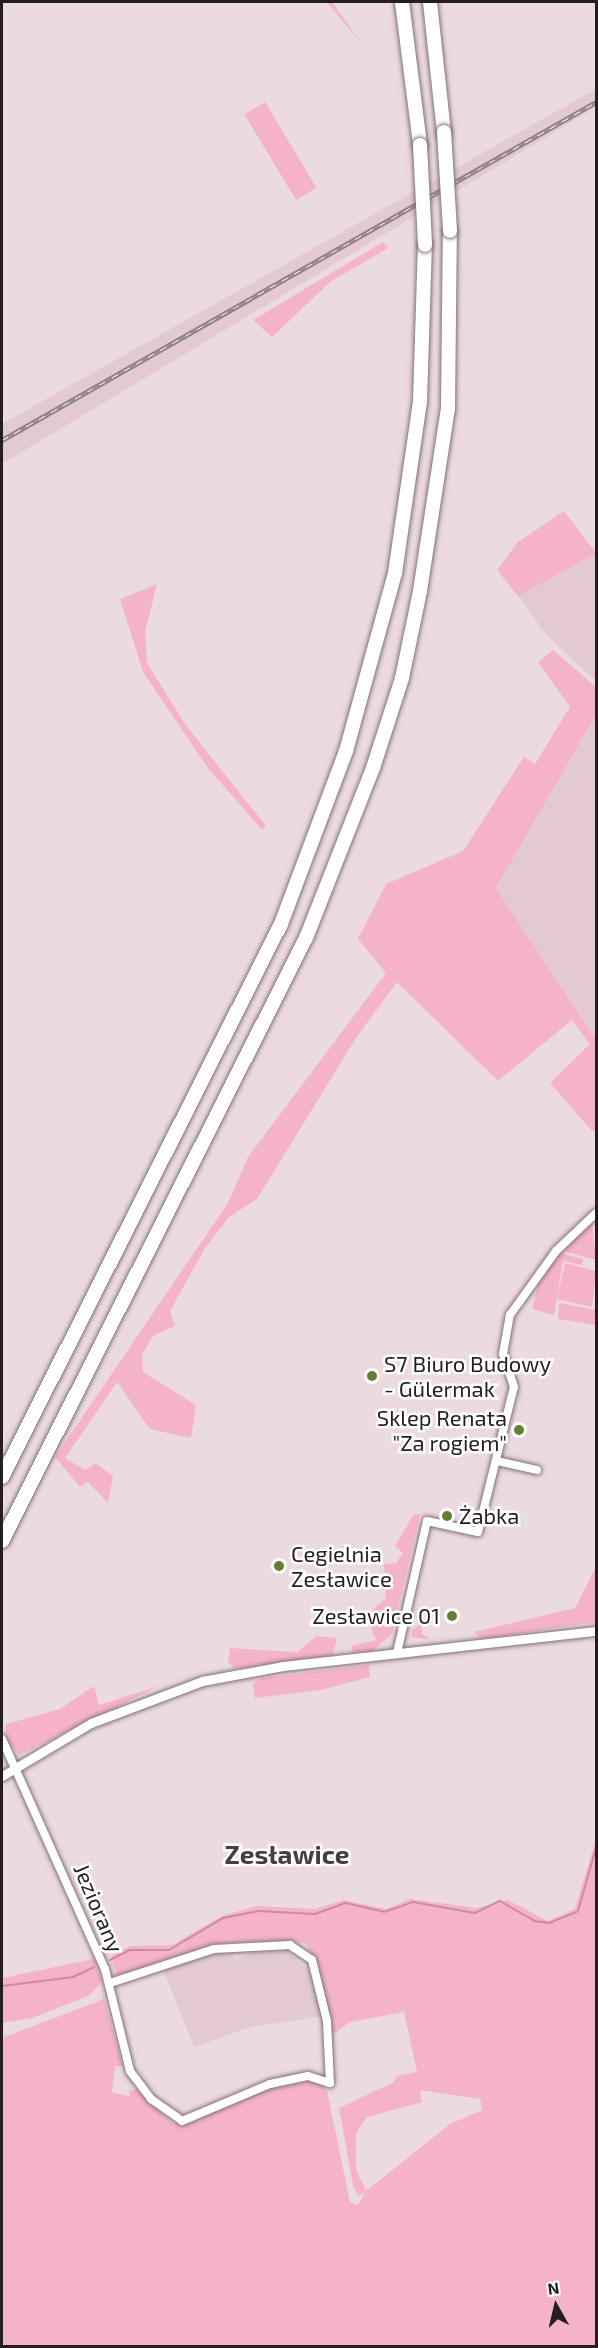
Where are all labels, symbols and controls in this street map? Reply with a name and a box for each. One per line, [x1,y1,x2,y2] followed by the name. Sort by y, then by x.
[384,1350,551,1402] place label: S7 Biuro Budowy - Gülermak
[365,1369,379,1383] marker: S7 Biuro Budowy - Gülermak
[377,1404,507,1456] place label: Sklep Renata "Za rogiem"
[512,1423,526,1437] marker: Sklep Renata "Za rogiem"
[459,1503,519,1529] place label: Żabka
[440,1509,454,1523] marker: Żabka
[291,1540,392,1592] place label: Cegielnia Zesławice
[272,1559,286,1573] marker: Cegielnia Zesławice
[312,1603,440,1629] place label: Zesławice 01
[445,1609,459,1623] marker: Zesławice 01
[225,1838,349,1870] district label: Zesławice
[69,1860,129,1956] street label: Jeziorany
[526,2276,586,2336] north arrow
[546,2277,560,2298] text: N

